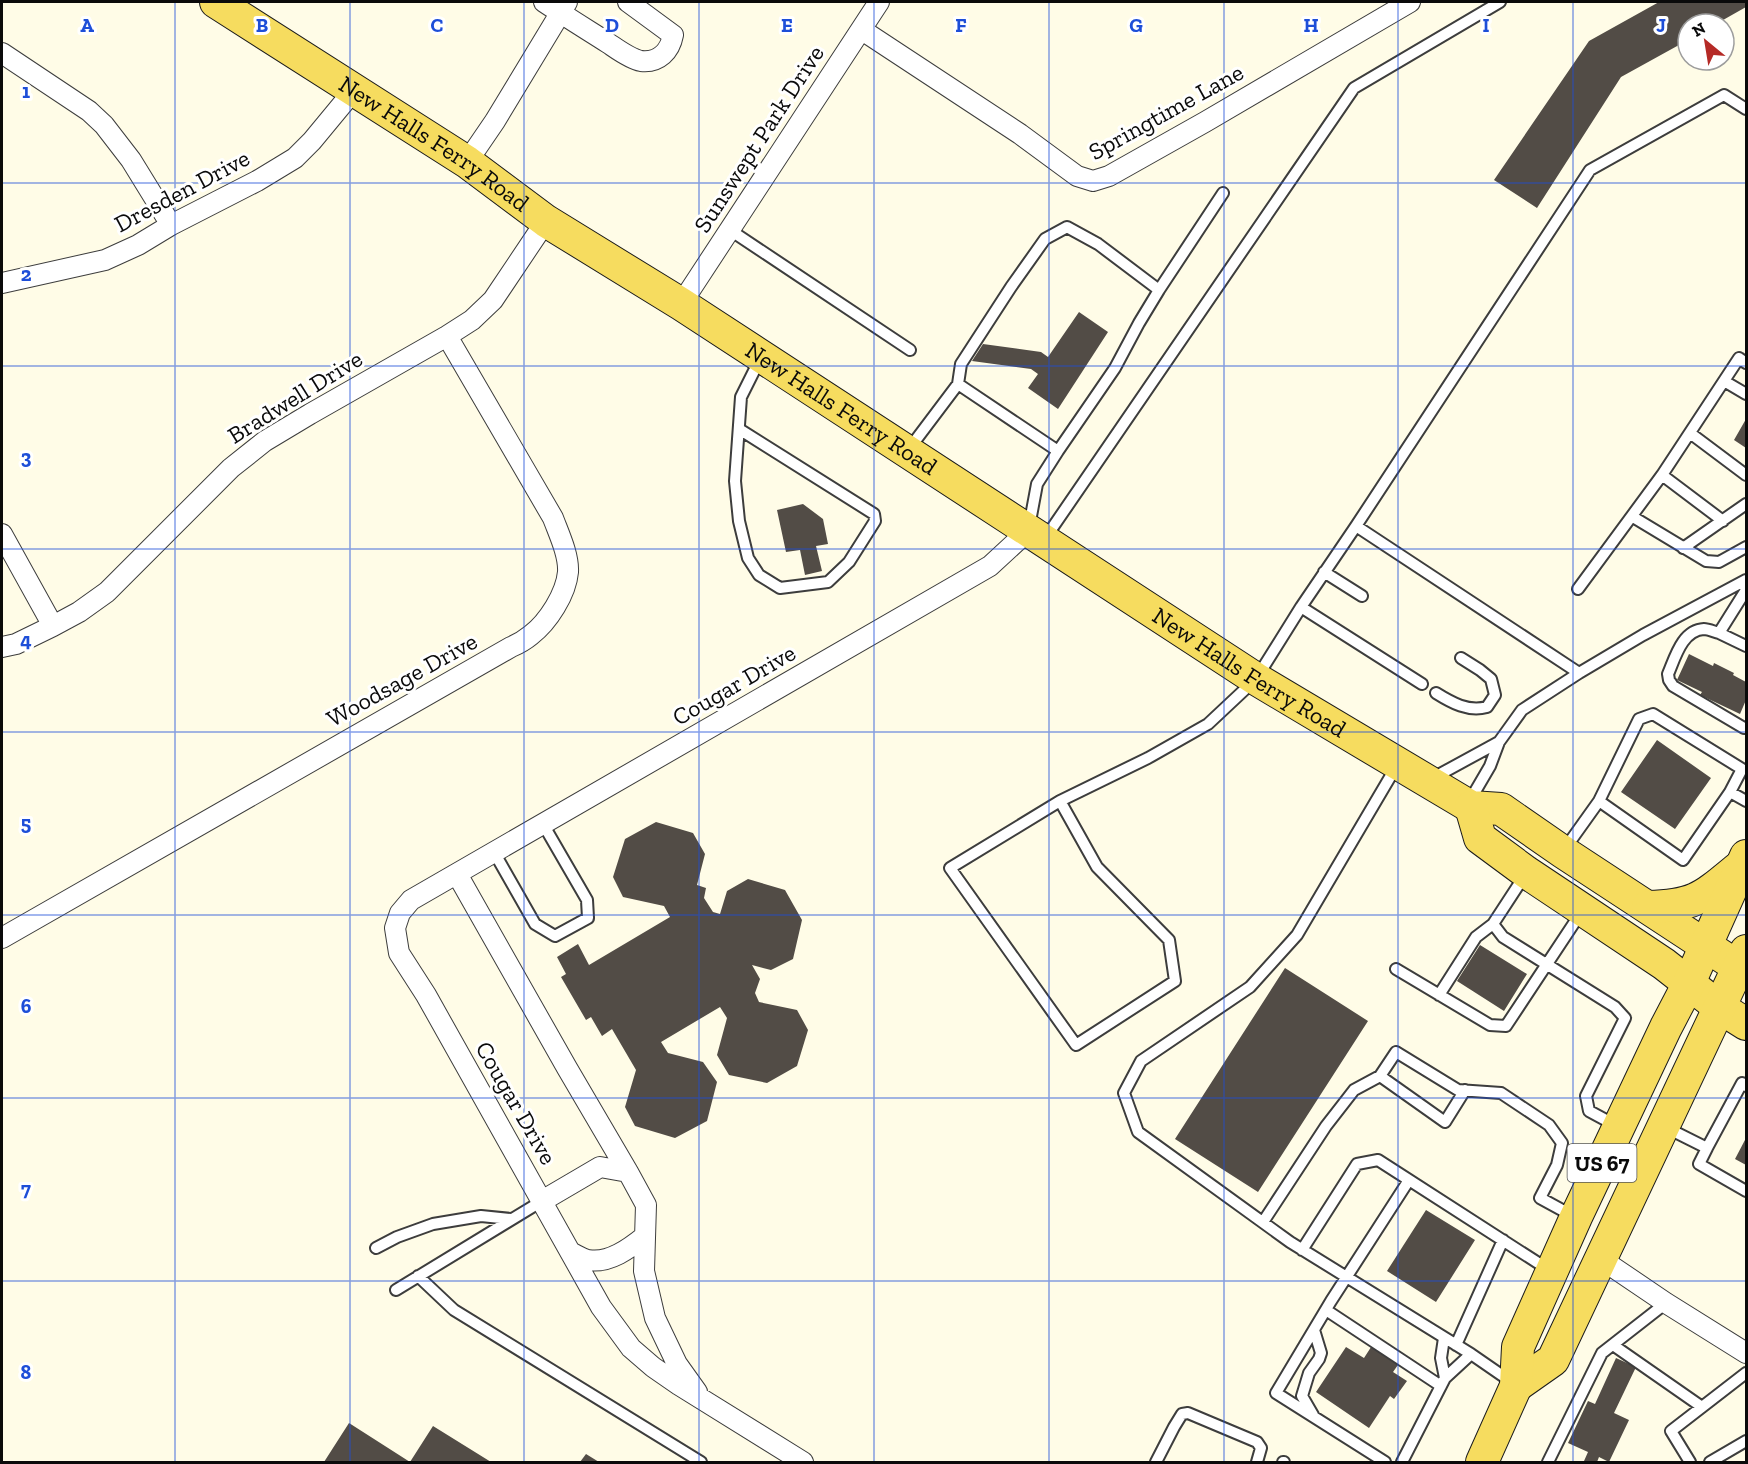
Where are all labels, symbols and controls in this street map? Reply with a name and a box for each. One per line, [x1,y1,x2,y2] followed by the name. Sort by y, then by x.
[1676,12,1736,72] north arrow
[80,13,94,37] text: A
[256,13,268,37] text: B
[431,13,444,37] text: C
[605,13,619,37] text: D
[781,13,793,37] text: E
[955,13,967,37] text: F
[1129,13,1143,37] text: G
[1303,13,1319,37] text: H
[1482,13,1490,37] text: I
[1656,13,1666,37] text: J
[1689,18,1709,41] text: N
[687,40,830,238] street label: Sunswept Park Drive
[1083,57,1248,166] street label: Springtime Lane
[334,69,535,217] street label: New Halls Ferry Road
[22,79,30,103] text: 1
[109,143,254,238] street label: Dresden Drive
[21,262,32,286] text: 2
[740,335,943,481] street label: New Halls Ferry Road
[222,344,367,449] street label: Bradwell Drive
[21,445,32,469] text: 3
[1147,601,1352,743] street label: New Halls Ferry Road
[321,626,482,733] street label: Woodsage Drive
[20,628,32,652] text: 4
[667,638,801,732] street label: Cougar Drive
[21,811,31,835] text: 5
[21,994,32,1018] text: 6
[469,1036,563,1170] street label: Cougar Drive
[1568,1144,1636,1182] road number: US 67
[21,1177,31,1201] text: 7
[21,1360,32,1384] text: 8

